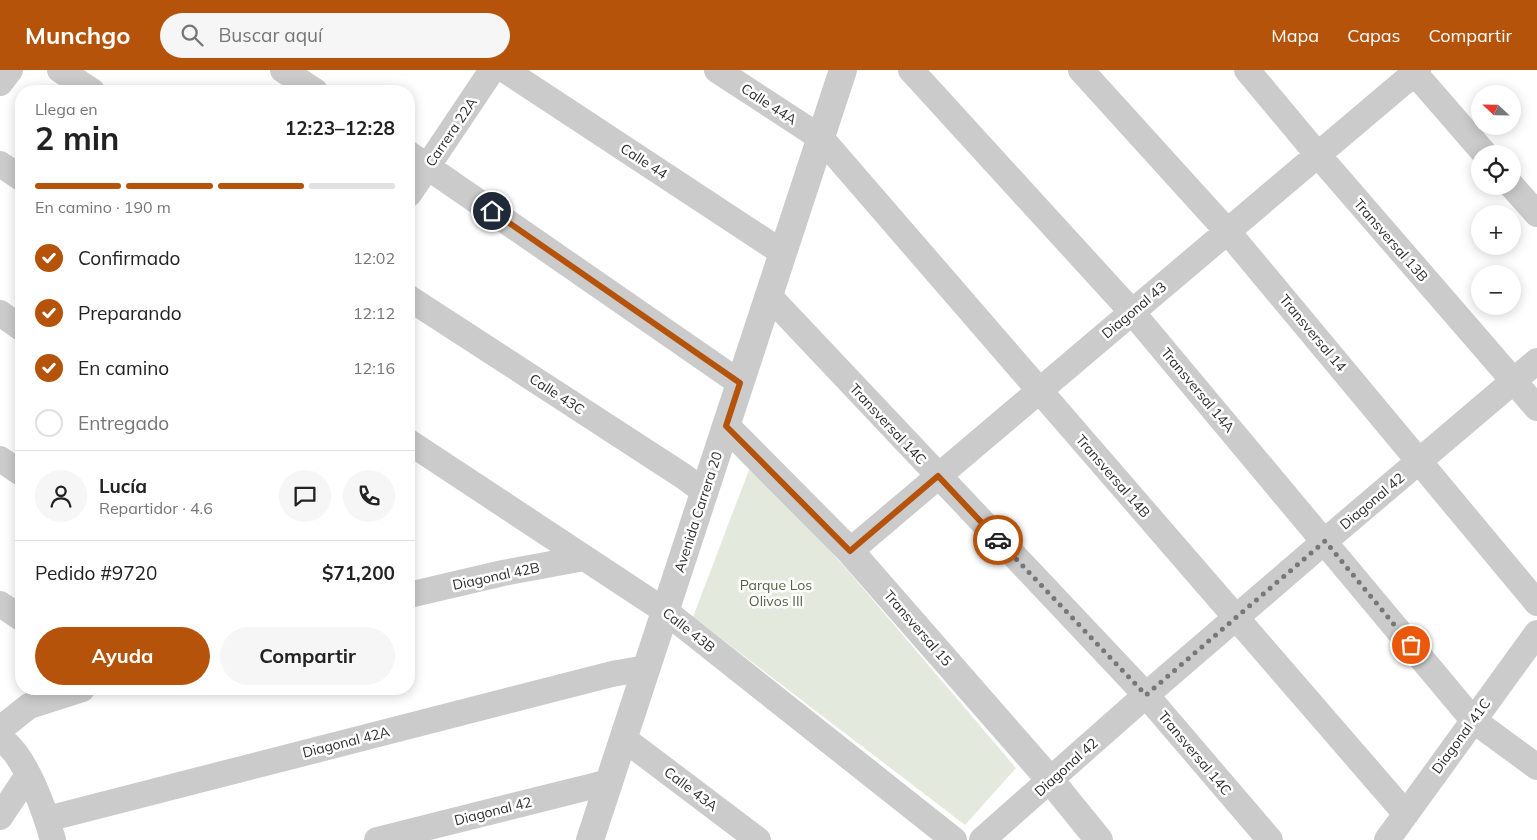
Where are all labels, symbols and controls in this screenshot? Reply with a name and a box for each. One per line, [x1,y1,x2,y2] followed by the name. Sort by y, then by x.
[160,13,510,58] search box
[25,20,130,50] text: Munchgo
[178,21,206,49] icon: search
[218,23,323,47] text: Buscar aquí
[1271,24,1319,47] text: Mapa
[1347,24,1401,47] text: Capas
[1429,24,1512,47] text: Compartir
[738,79,801,129] street label: Calle 44A
[1471,85,1521,135] north arrow
[1471,85,1521,315] map controls
[421,93,481,170] street label: Carrera 22A
[35,99,98,119] text: Llega en
[285,116,395,140] text: 12:23–12:28
[35,118,119,158] text: 2 min
[617,139,671,183] street label: Calle 44
[1471,145,1521,195] button: locate
[471,190,513,232] pin
[1350,195,1432,285] street label: Transversal 13B
[35,197,171,217] text: En camino · 190 m
[478,197,506,225] icon: home
[1471,205,1521,255] button: +
[35,244,63,272] icon: check
[78,246,180,270] text: Confirmado
[353,248,395,268] text: 12:02
[1471,265,1521,315] button: −
[1098,278,1170,342] street label: Diagonal 43
[1276,291,1351,376] street label: Transversal 14
[35,299,63,327] icon: check
[78,301,182,325] text: Preparando
[353,303,395,323] text: 12:12
[1157,344,1239,437] street label: Transversal 14A
[35,354,63,382] icon: check
[78,356,169,380] text: En camino
[353,358,395,378] text: 12:16
[526,370,588,418] street label: Calle 43C
[846,380,930,468] street label: Transversal 14C
[78,411,169,435] text: Entregado
[1072,431,1154,521] street label: Transversal 14B
[670,449,726,575] street label: Avenida Carrera 20
[1336,469,1408,533] street label: Diagonal 42
[35,470,87,522] button: person
[279,470,331,522] button: chat
[343,470,395,522] button: phone
[99,474,147,498] text: Lucía
[99,498,213,518] text: Repartidor · 4.6
[973,515,1023,565] courier
[984,526,1012,554] icon: car
[451,558,541,594] street label: Diagonal 42B
[35,561,157,585] text: Pedido #9720
[322,561,395,585] text: $71,200
[740,576,812,610] park label: Parque Los Olivos III
[880,586,956,670] street label: Transversal 15
[659,604,719,656] street label: Calle 43B
[1390,624,1432,666] pin
[35,627,210,685] button: Ayuda
[220,627,395,685] button: Compartir
[1397,631,1425,659] icon: bag
[1428,695,1494,777] street label: Diagonal 41C
[1155,707,1235,799] street label: Transversal 14C
[300,722,392,762] street label: Diagonal 42A
[1031,734,1101,800] street label: Diagonal 42
[661,763,722,815] street label: Calle 43A
[452,793,534,829] street label: Diagonal 42

